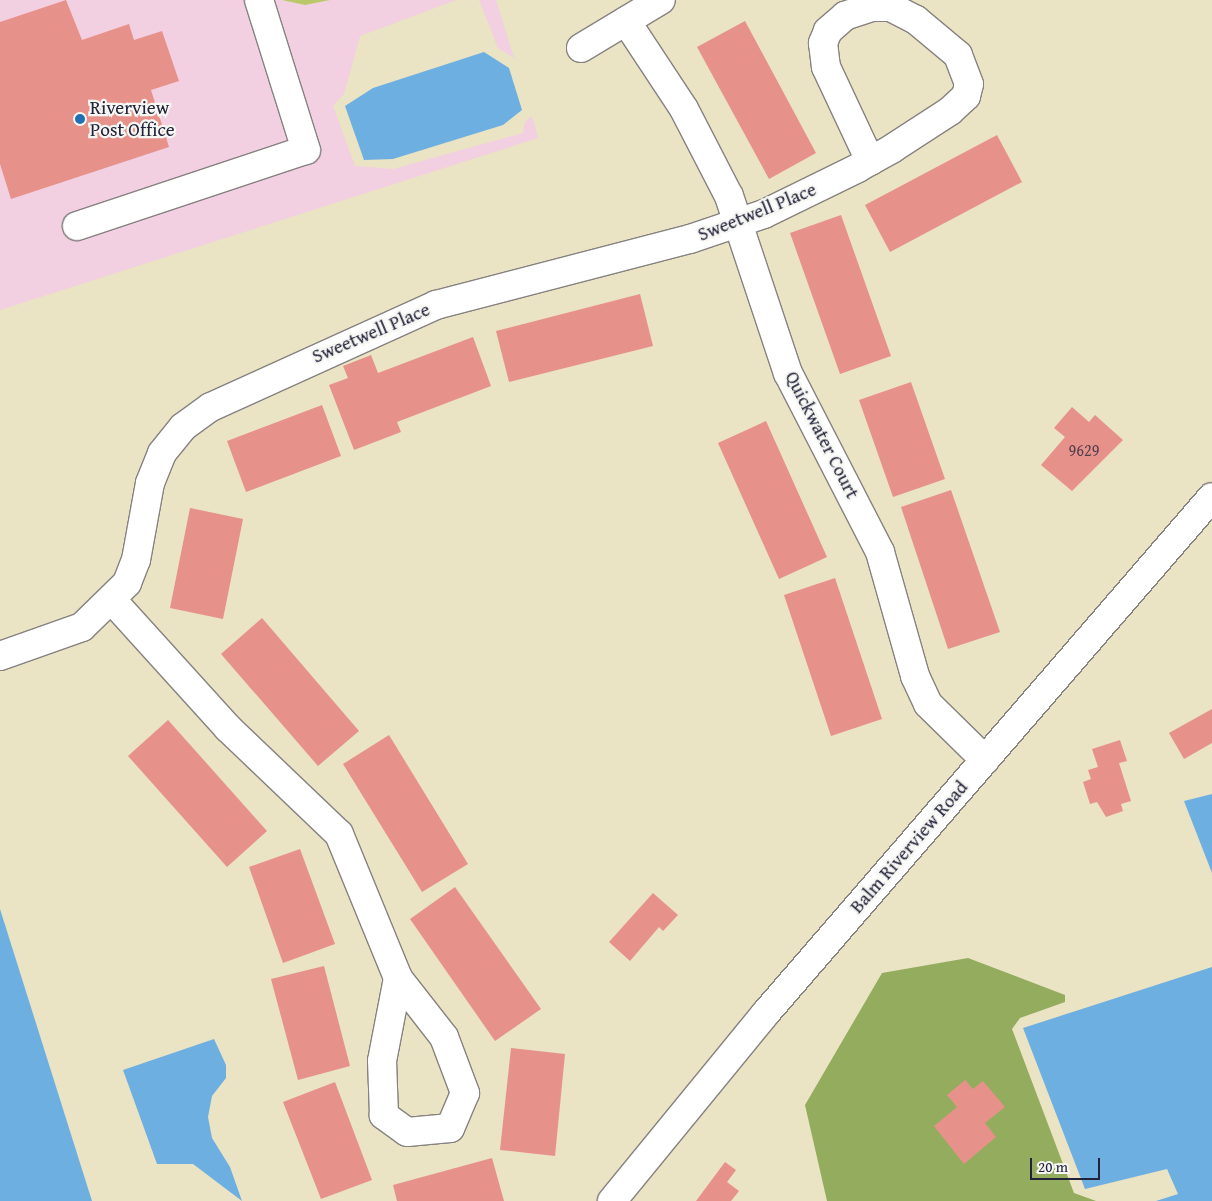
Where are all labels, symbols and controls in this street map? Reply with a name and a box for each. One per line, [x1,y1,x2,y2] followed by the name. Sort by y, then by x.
[90,97,175,141] place label: Riverview Post Office
[74,113,86,125] marker: Riverview Post Office
[694,178,820,246] street label: Sweetwell Place
[309,298,433,368] street label: Sweetwell Place
[780,368,864,502] street label: Quickwater Court
[1069,440,1099,460] house number: 9629
[845,776,973,918] street label: Balm Riverview Road
[1032,1148,1102,1180] scale bar
[1038,1156,1068,1177] text: 20 m

